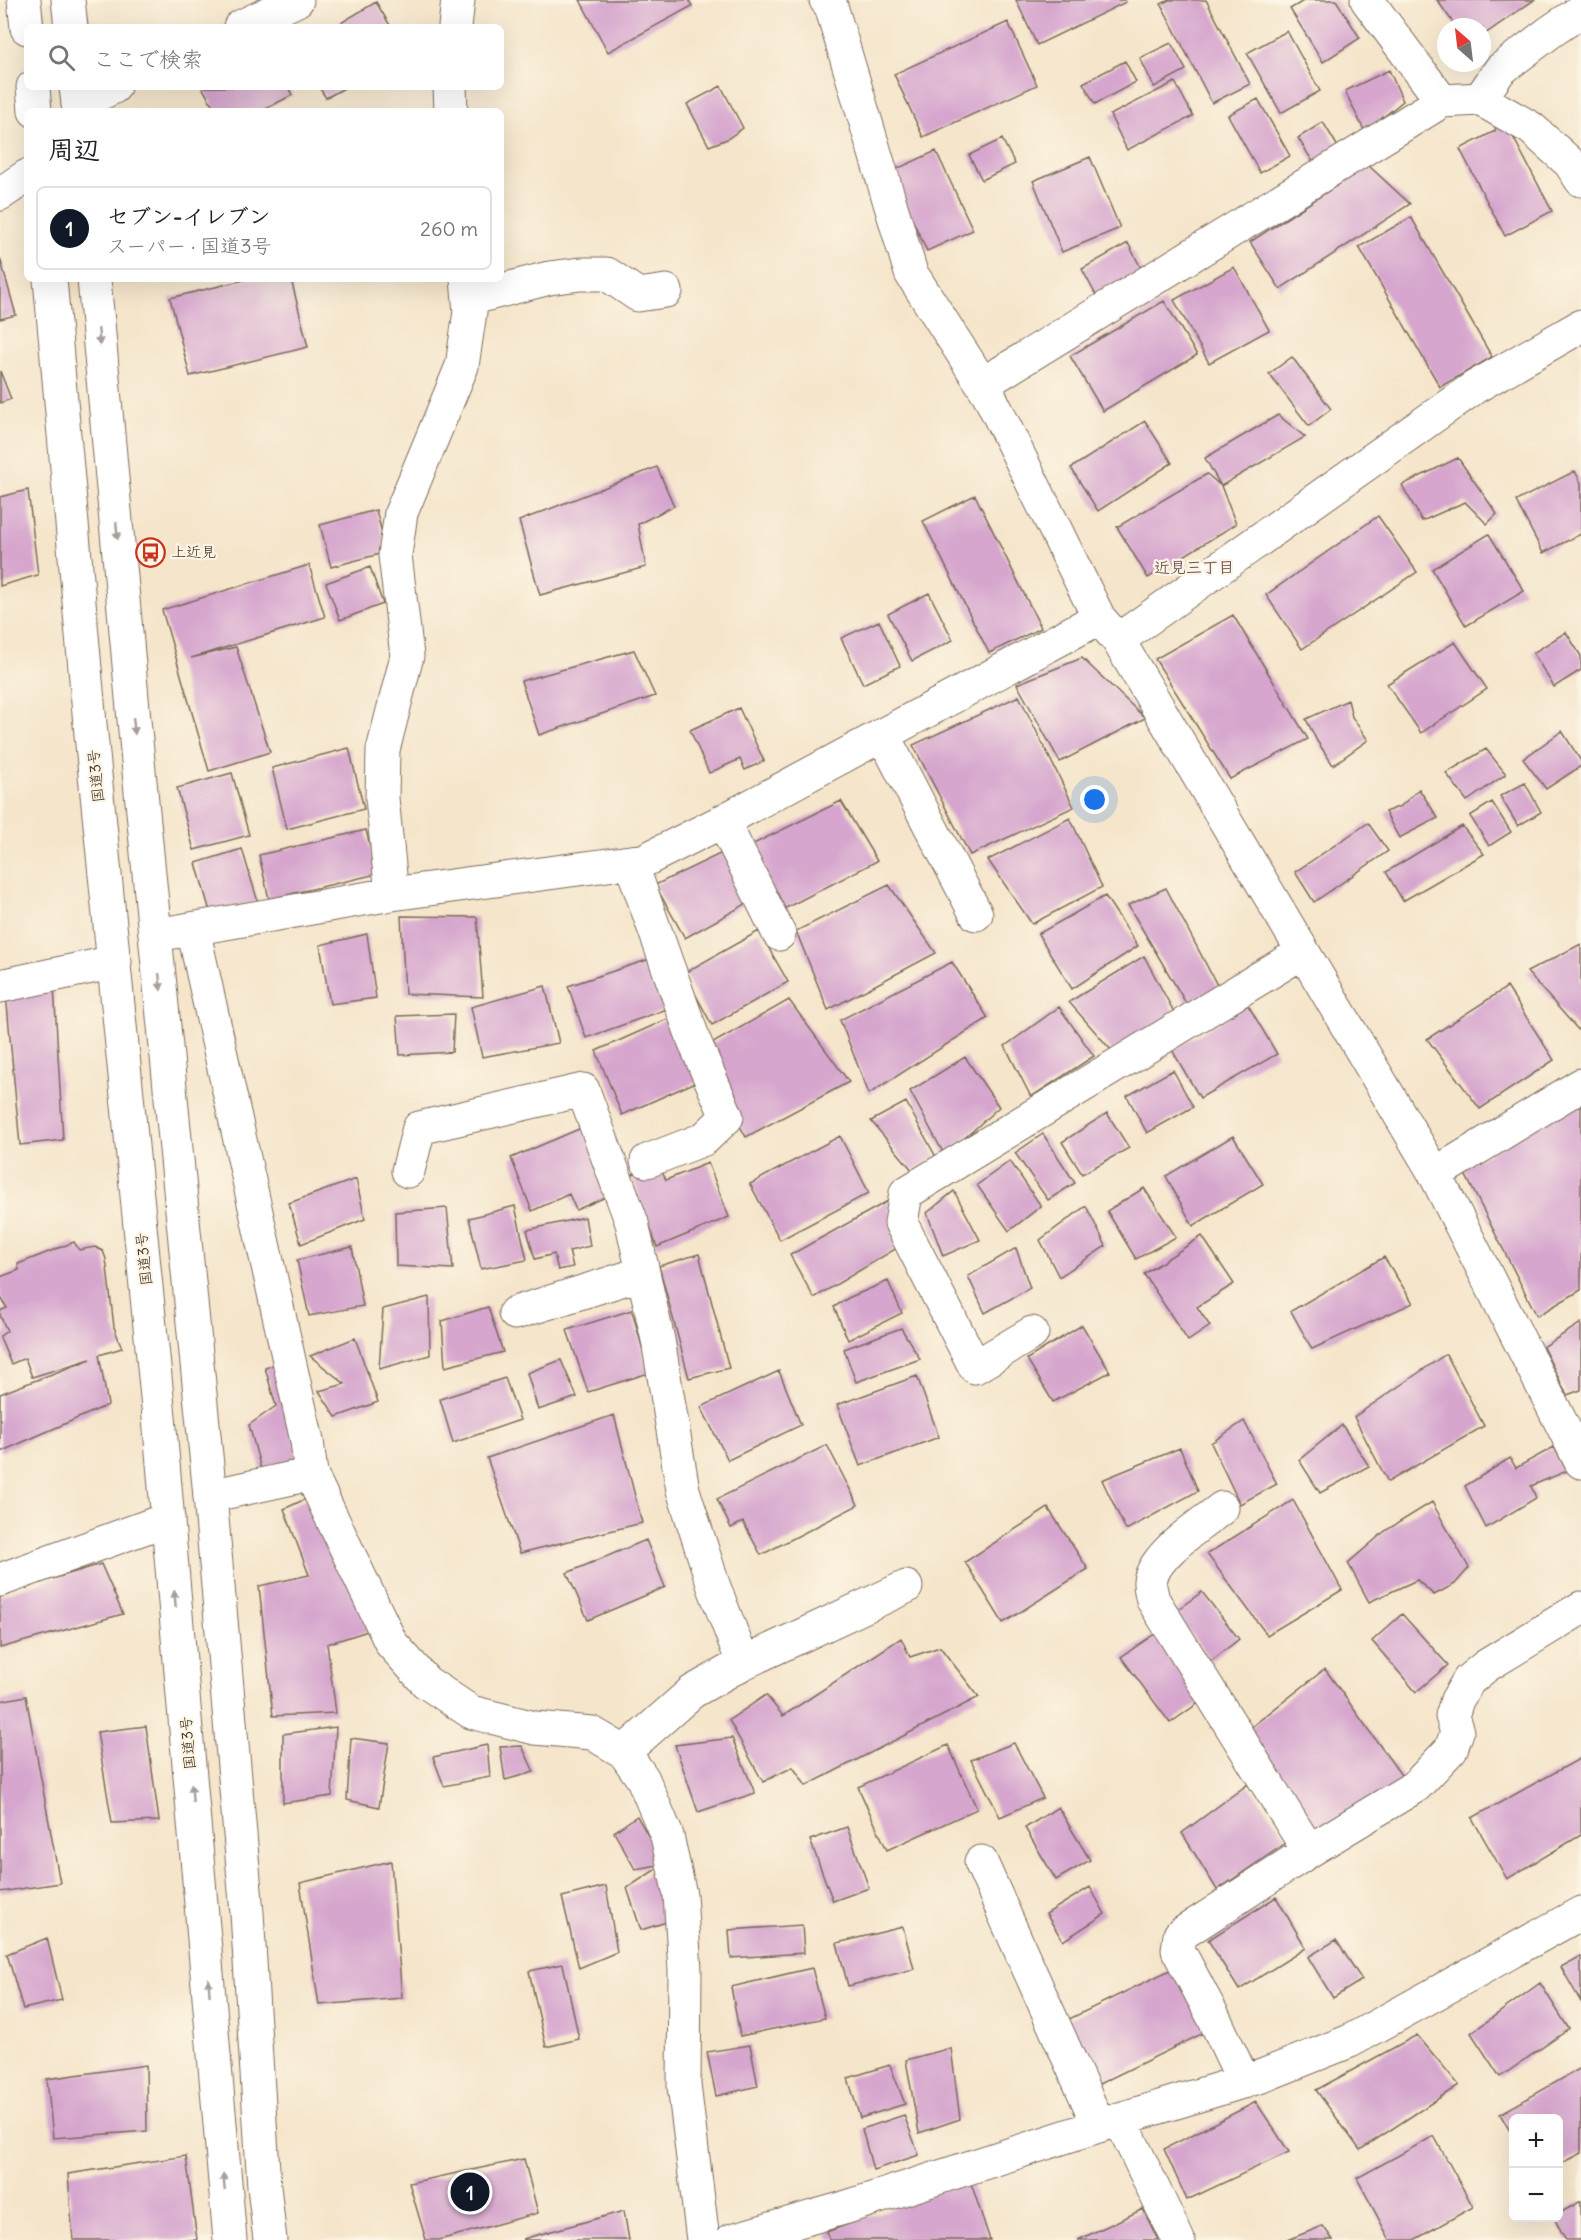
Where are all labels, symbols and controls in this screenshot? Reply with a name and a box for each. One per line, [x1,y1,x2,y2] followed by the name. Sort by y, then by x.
[1437,18,1491,72] north arrow
[24,24,504,90] search box
[45,41,78,74] icon: search
[93,45,203,73] text: ここで検索
[48,133,100,166] text: 周辺
[107,202,270,230] text: セブン-イレブン
[66,216,73,241] text: 1
[420,216,478,241] text: 260 m
[107,233,272,258] text: スーパー · 国道3号
[94,328,104,347] one-way arrow
[112,522,122,541] one-way arrow
[134,536,166,568] bus stop icon: 上近見
[171,542,216,561] place label: 上近見
[1154,557,1234,577] district label: 近見三丁目
[129,716,139,735] one-way arrow
[83,748,108,804] street label: 国道3号
[1080,785,1109,814] your location
[155,973,165,992] one-way arrow
[131,1231,156,1287] street label: 国道3号
[170,1589,180,1608] one-way arrow
[176,1716,199,1771] street label: 国道3号
[188,1784,197,1803] one-way arrow
[204,1978,214,1997] one-way arrow
[1509,2114,1563,2222] map controls
[1509,2114,1563,2168] button: +
[1509,2168,1563,2222] button: −
[450,2170,490,2214] pin: 1
[219,2172,229,2191] one-way arrow

